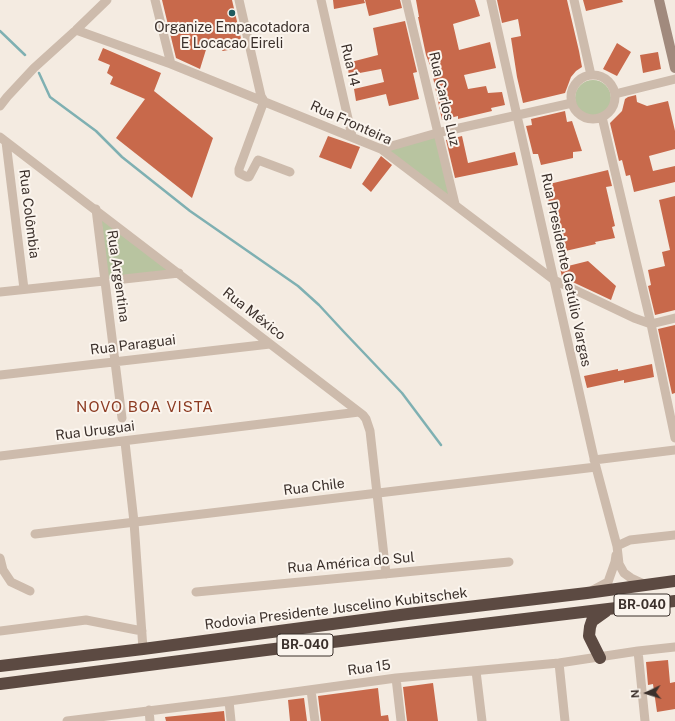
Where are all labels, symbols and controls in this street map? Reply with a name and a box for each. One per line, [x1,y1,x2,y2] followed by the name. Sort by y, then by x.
[227,8,237,18] marker: Organize Empacotadora E Locacao Eireli
[154,20,310,52] place label: Organize Empacotadora E Locacao Eireli
[337,42,363,88] street label: Rua 14
[425,50,463,148] street label: Rua Carlos Luz
[308,97,394,149] street label: Rua Fronteira
[15,168,43,260] street label: Rua Colômbia
[537,172,595,368] street label: Rua Presidente Getúlio Vargas
[103,229,133,323] street label: Rua Argentina
[219,284,289,344] street label: Rua México
[89,331,177,359] street label: Rua Paraguai
[76,398,214,416] district label: NOVO BOA VISTA
[54,418,136,444] street label: Rua Uruguai
[282,475,346,499] street label: Rua Chile
[287,549,415,577] street label: Rua América do Sul
[204,585,468,633] street label: Rodovia Presidente Juscelino Kubitschek
[614,594,670,616] road number: BR-040
[277,634,333,656] road number: BR-040
[346,657,392,679] street label: Rua 15
[627,673,667,713] north arrow
[629,689,641,699] text: N

